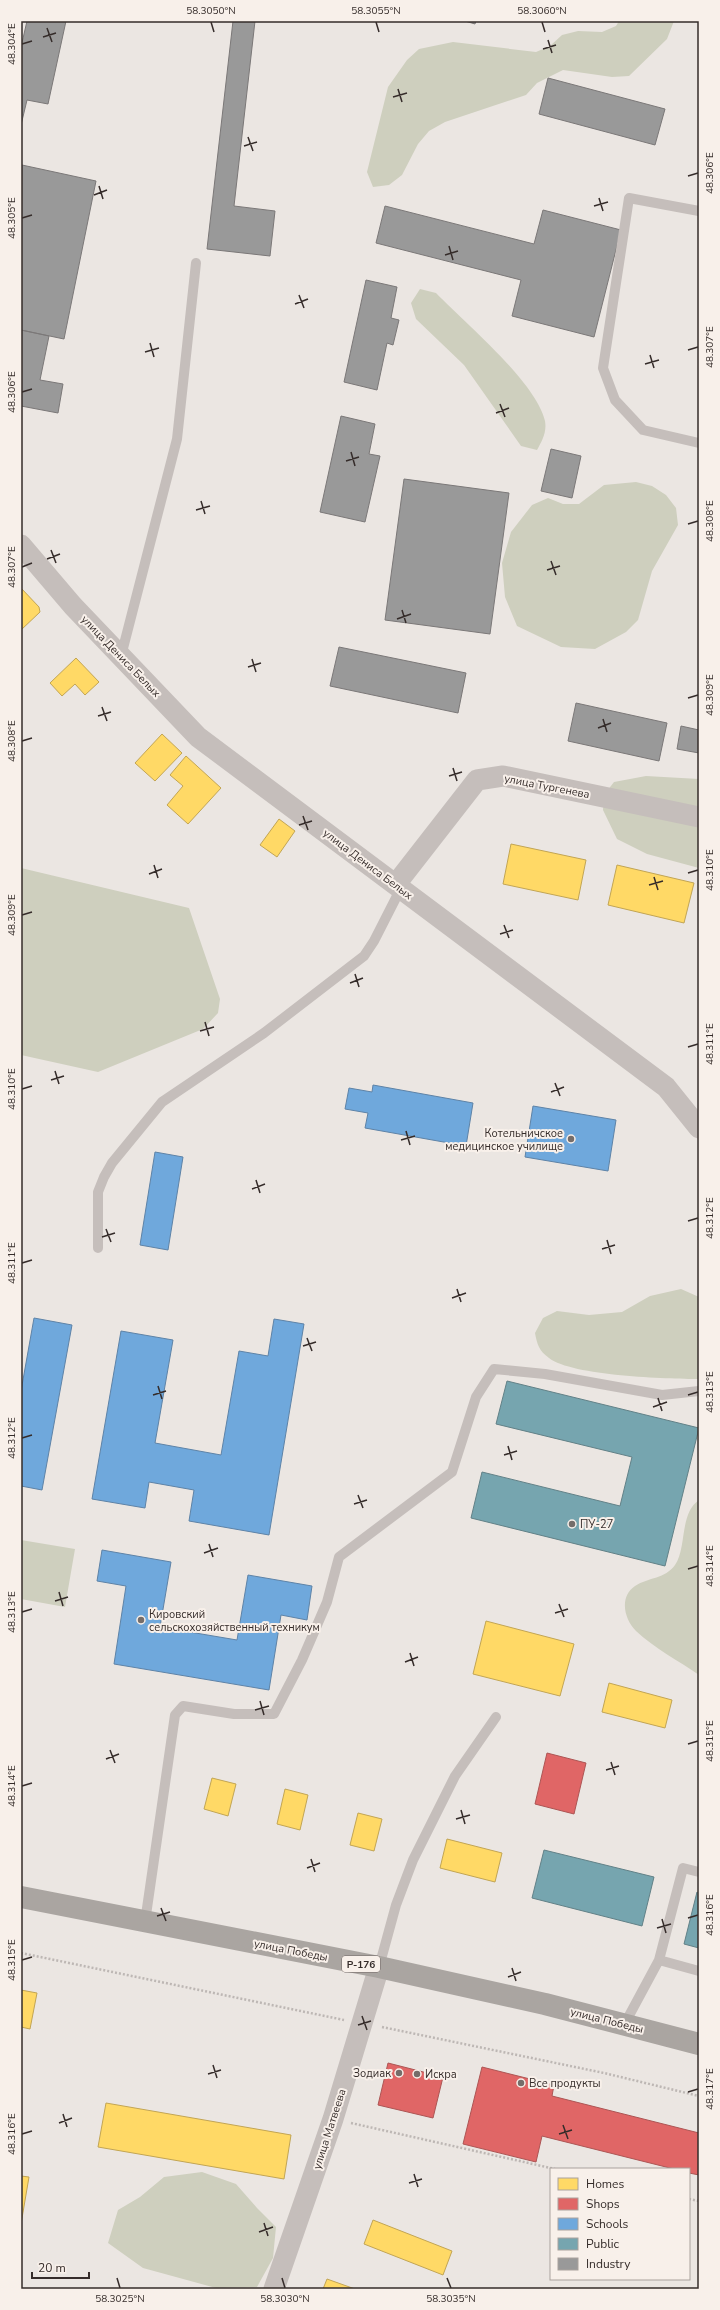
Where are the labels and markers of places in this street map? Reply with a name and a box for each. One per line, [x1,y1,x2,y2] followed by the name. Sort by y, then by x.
[445,1126,563,1154] place label: Котельничское медицинское училище
[566,1134,576,1144] marker: Котельничское медицинское училище
[580,1517,613,1532] place label: ПУ-27
[567,1519,577,1529] marker: ПУ-27
[149,1607,320,1635] place label: Кировский сельскохозяйственный техникум
[136,1615,146,1625] marker: Кировский сельскохозяйственный техникум
[353,2066,391,2081] place label: Зодиак
[425,2067,457,2082] place label: Искра
[394,2068,404,2078] marker: Зодиак
[412,2069,422,2079] marker: Искра
[529,2076,601,2091] place label: Все продукты
[516,2078,526,2088] marker: Все продукты

